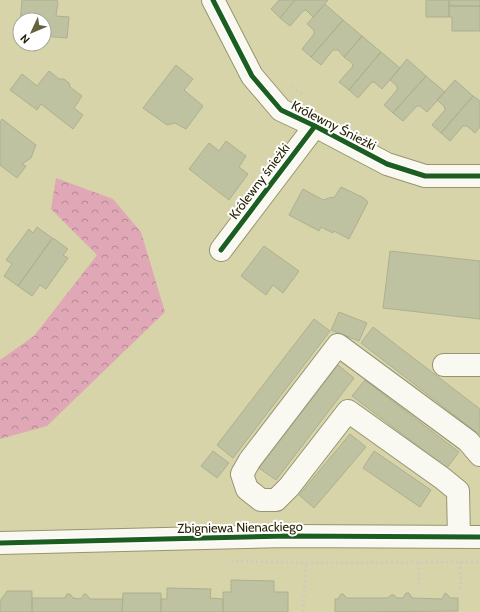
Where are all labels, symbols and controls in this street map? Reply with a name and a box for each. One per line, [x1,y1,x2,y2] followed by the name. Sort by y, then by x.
[12,12,52,52] north arrow
[17,31,33,47] text: N
[289,97,379,153] street label: Królewny Śnieżki
[225,140,293,222] street label: Królewny śnieżki
[177,518,303,536] street label: Zbigniewa Nienackiego

